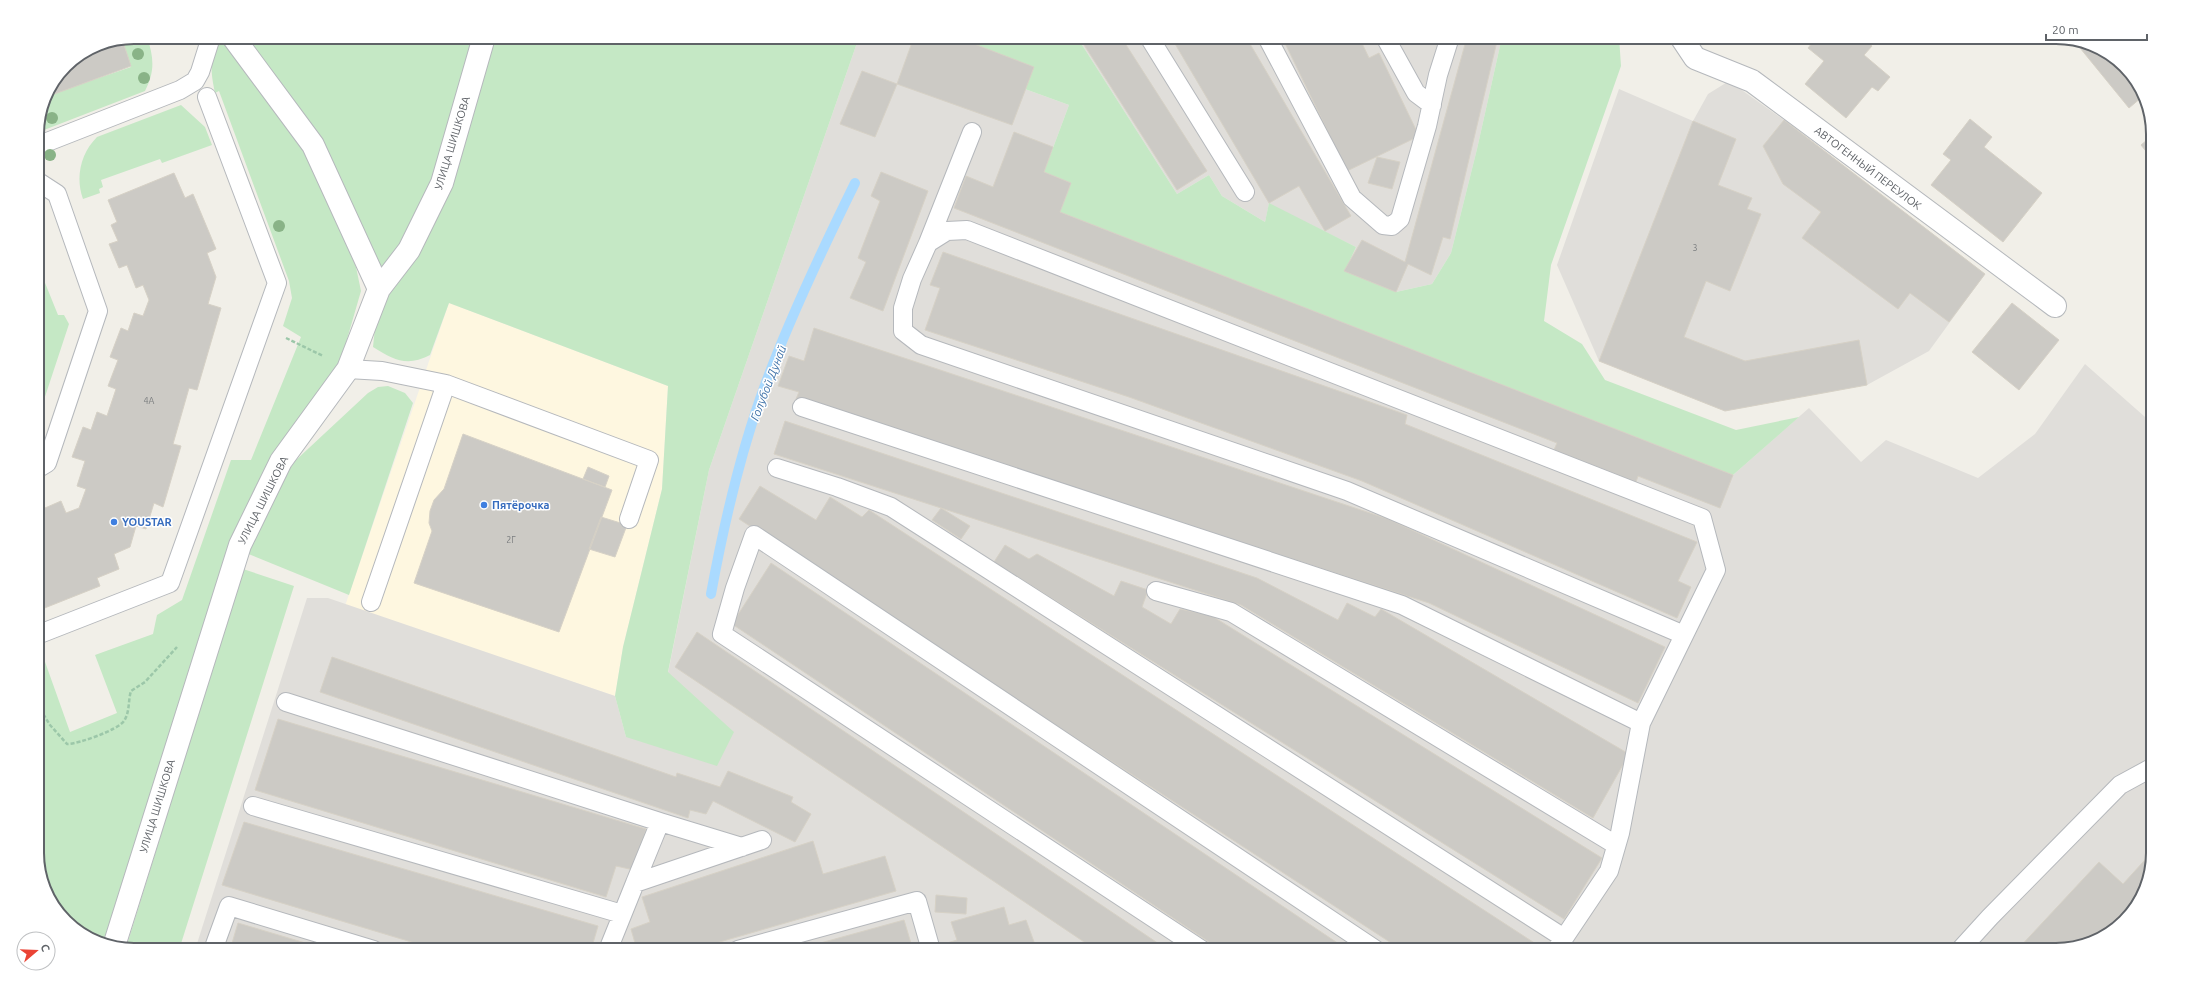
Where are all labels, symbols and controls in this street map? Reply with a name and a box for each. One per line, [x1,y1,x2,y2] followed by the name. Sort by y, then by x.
[2046,16,2147,42] scale bar
[2052,23,2079,36] text: 20 m
[432,94,472,191] street label: УЛИЦА ШИШКОВА
[1812,124,1924,212] street label: АВТОГЕННЫЙ ПЕРЕУЛОК
[1692,243,1698,253] house number: 3
[748,343,789,422] water label: Голубой Дунай
[144,396,155,406] house number: 4А
[236,453,291,546] street label: УЛИЦА ШИШКОВА
[492,499,550,511] place label: Пятёрочка
[479,500,489,510] marker: Пятёрочка
[122,516,172,528] place label: YOUSTAR
[109,517,119,527] marker: YOUSTAR
[506,535,516,545] house number: 2Г
[137,757,177,854] street label: УЛИЦА ШИШКОВА
[16,931,56,971] north arrow
[39,942,52,953] text: С

